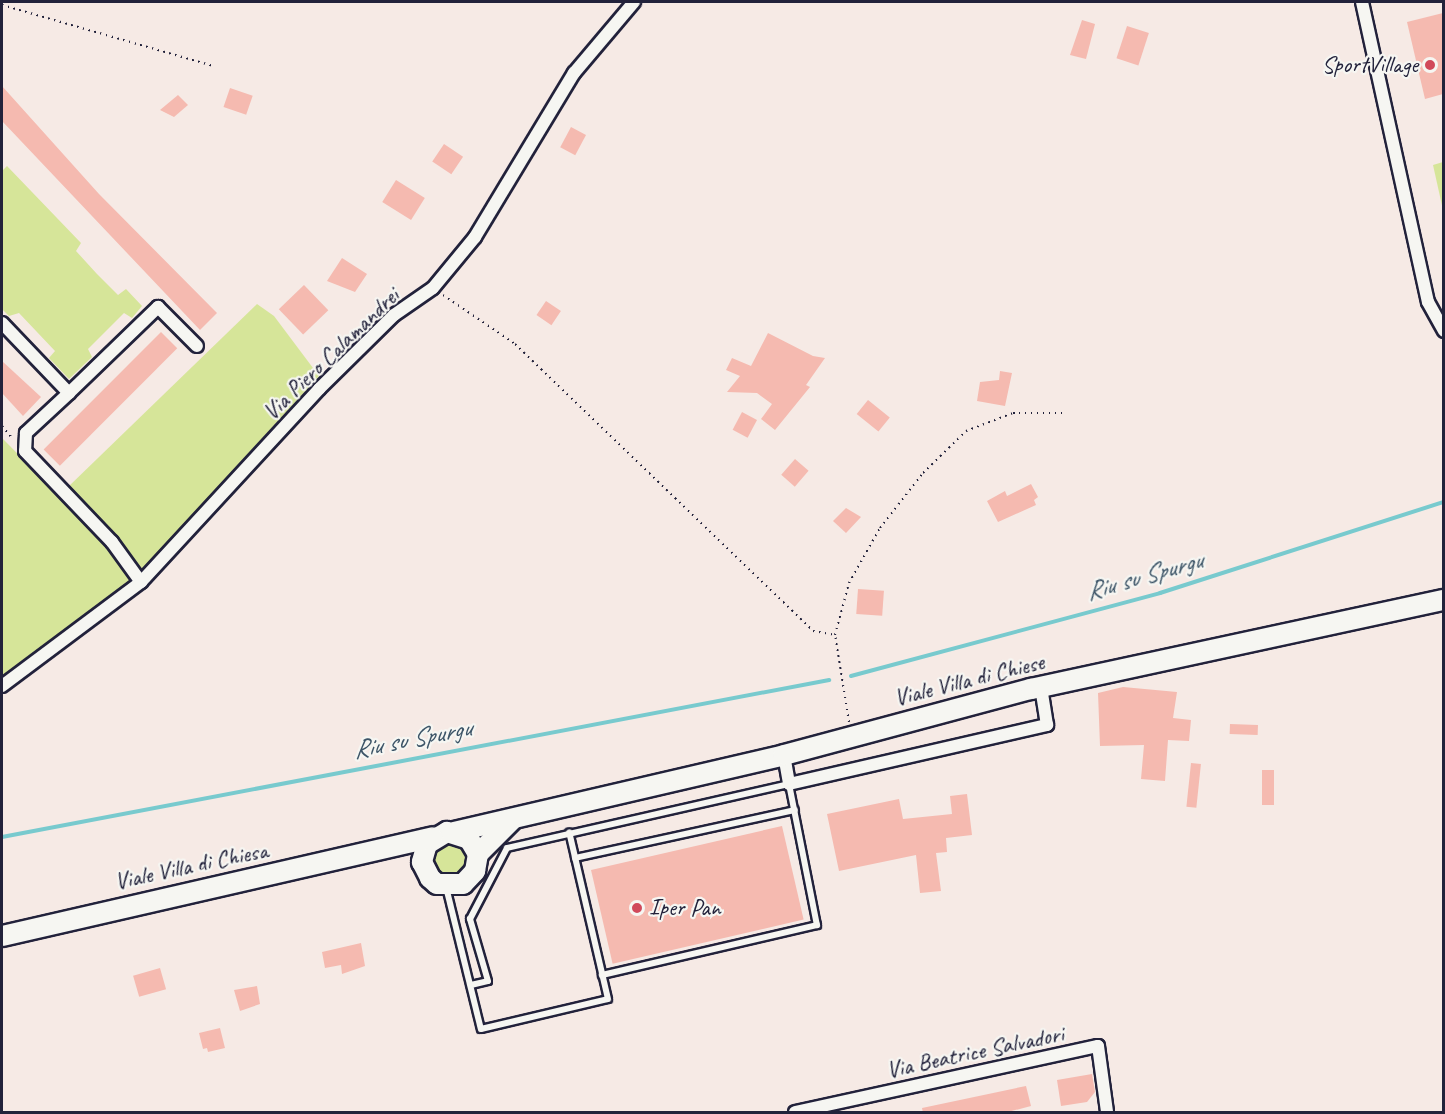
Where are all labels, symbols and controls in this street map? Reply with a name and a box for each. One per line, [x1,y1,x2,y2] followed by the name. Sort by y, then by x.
[1322,51,1418,79] place label: SportVillage
[1423,58,1437,72] marker: SportVillage
[256,281,406,427] street label: Via Piero Calamandrei
[1082,545,1206,607] water label: Riu su Spurgu
[891,647,1047,713] street label: Viale Villa di Chiese
[350,712,474,766] water label: Riu su Spurgu
[112,836,270,896] street label: Viale Villa di Chiesa
[649,894,722,922] place label: Iper Pan
[630,901,644,915] marker: Iper Pan
[884,1019,1066,1085] street label: Via Beatrice Salvadori

